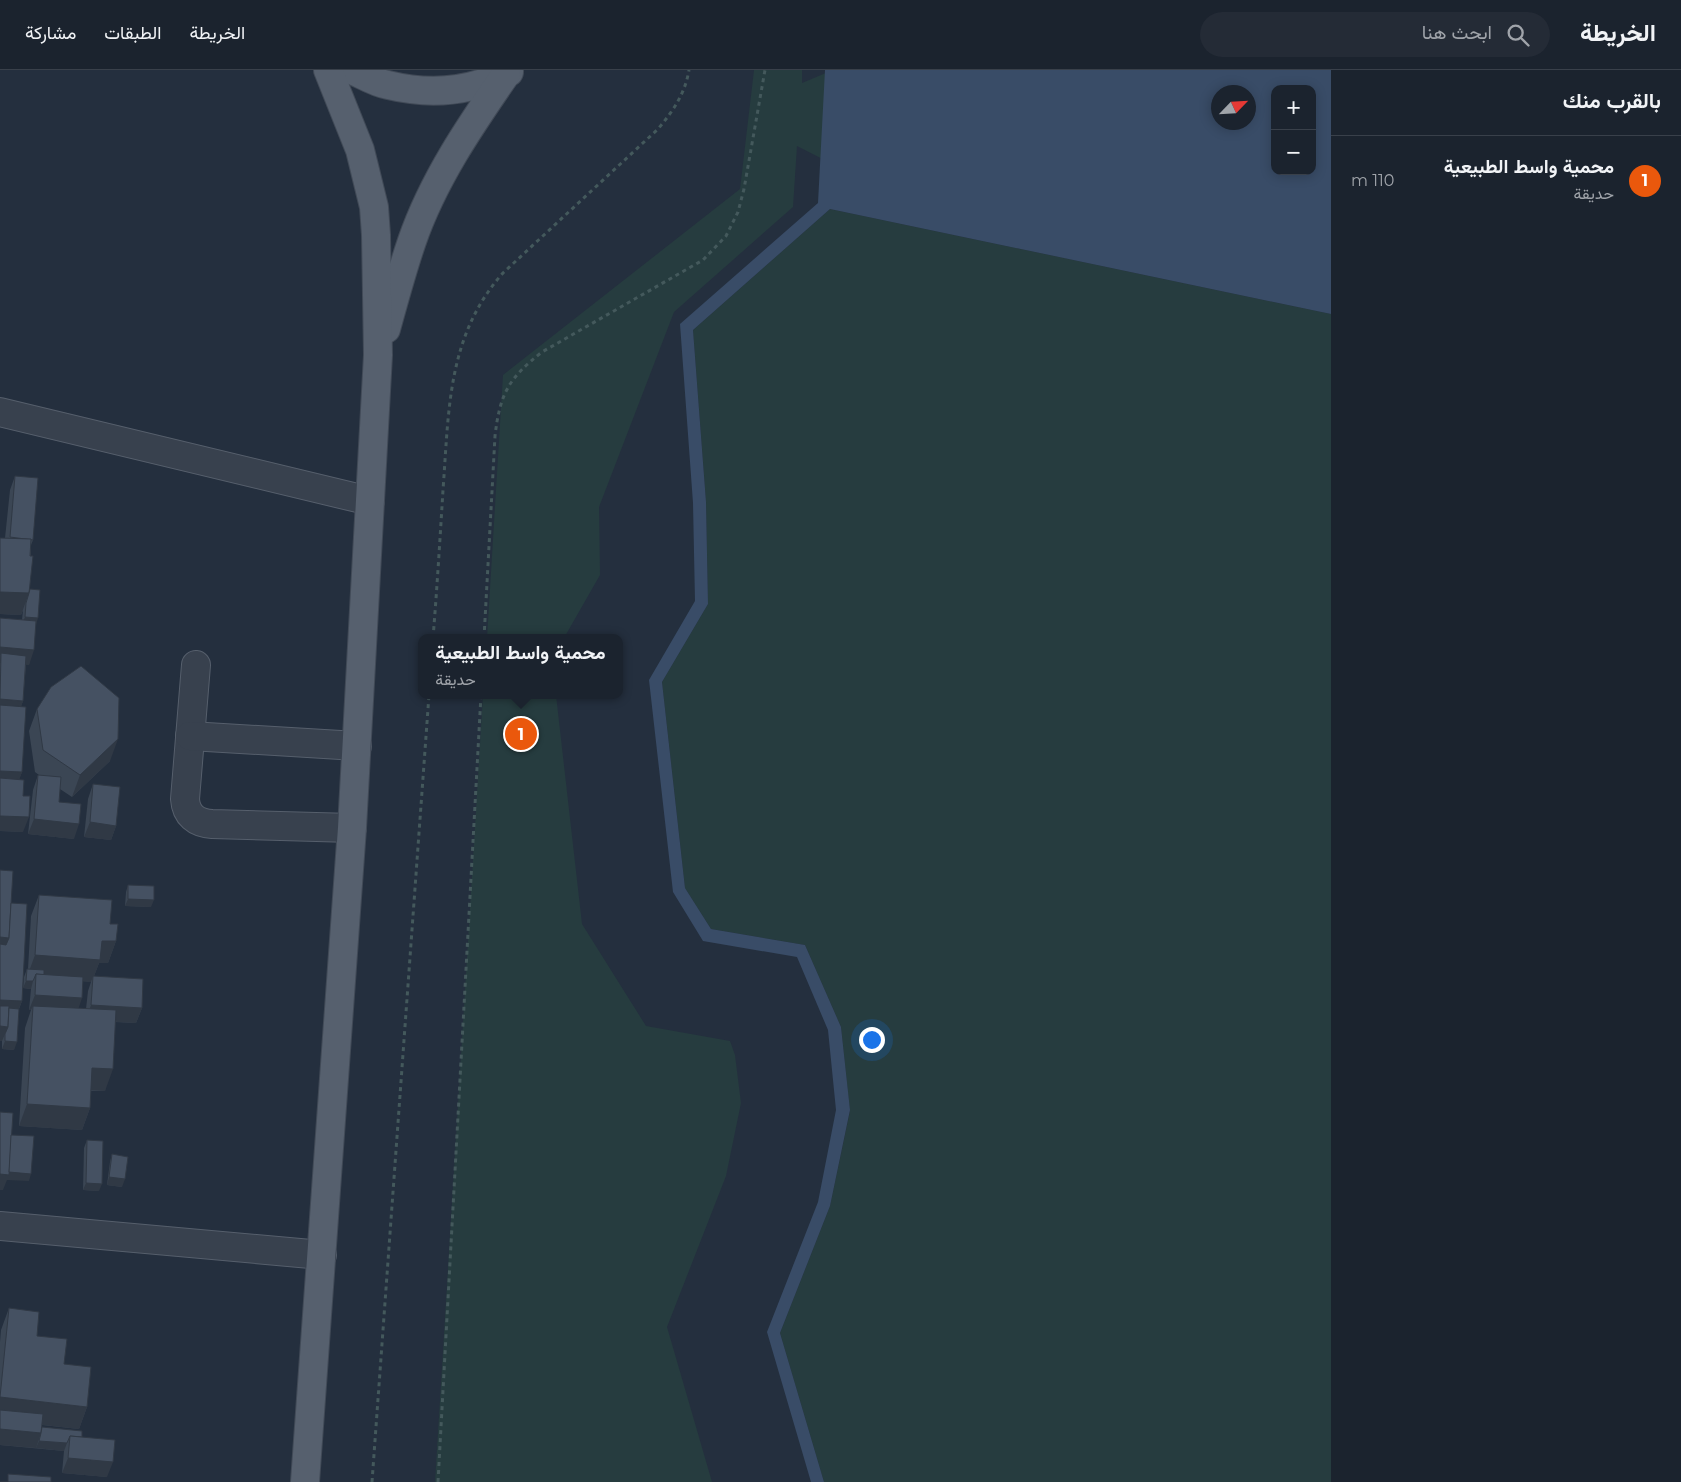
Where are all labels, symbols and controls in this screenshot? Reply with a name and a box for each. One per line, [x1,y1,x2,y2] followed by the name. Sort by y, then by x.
[1200,12,1550,57] search box
[1580,18,1656,47] text: الخريطة
[1422,21,1492,44] text: ابحث هنا
[1504,21,1532,49] icon: search
[25,22,76,44] text: مشاركة
[104,22,161,44] text: الطبقات
[189,22,245,44] text: الخريطة
[1211,85,1256,130] north arrow
[1271,85,1316,175] map controls
[1271,85,1316,130] button: +
[1563,88,1661,113] text: بالقرب منك
[1271,130,1316,175] button: −
[1444,155,1614,178] text: محمية واسط الطبيعية
[1351,171,1394,190] text: 110 m
[1642,171,1648,190] text: 1
[1574,184,1614,203] text: حديقة
[418,634,623,699] popup
[435,641,606,664] text: محمية واسط الطبيعية
[435,670,476,689] text: حديقة
[505,715,537,753] pin: 1
[859,1027,885,1053] your location

